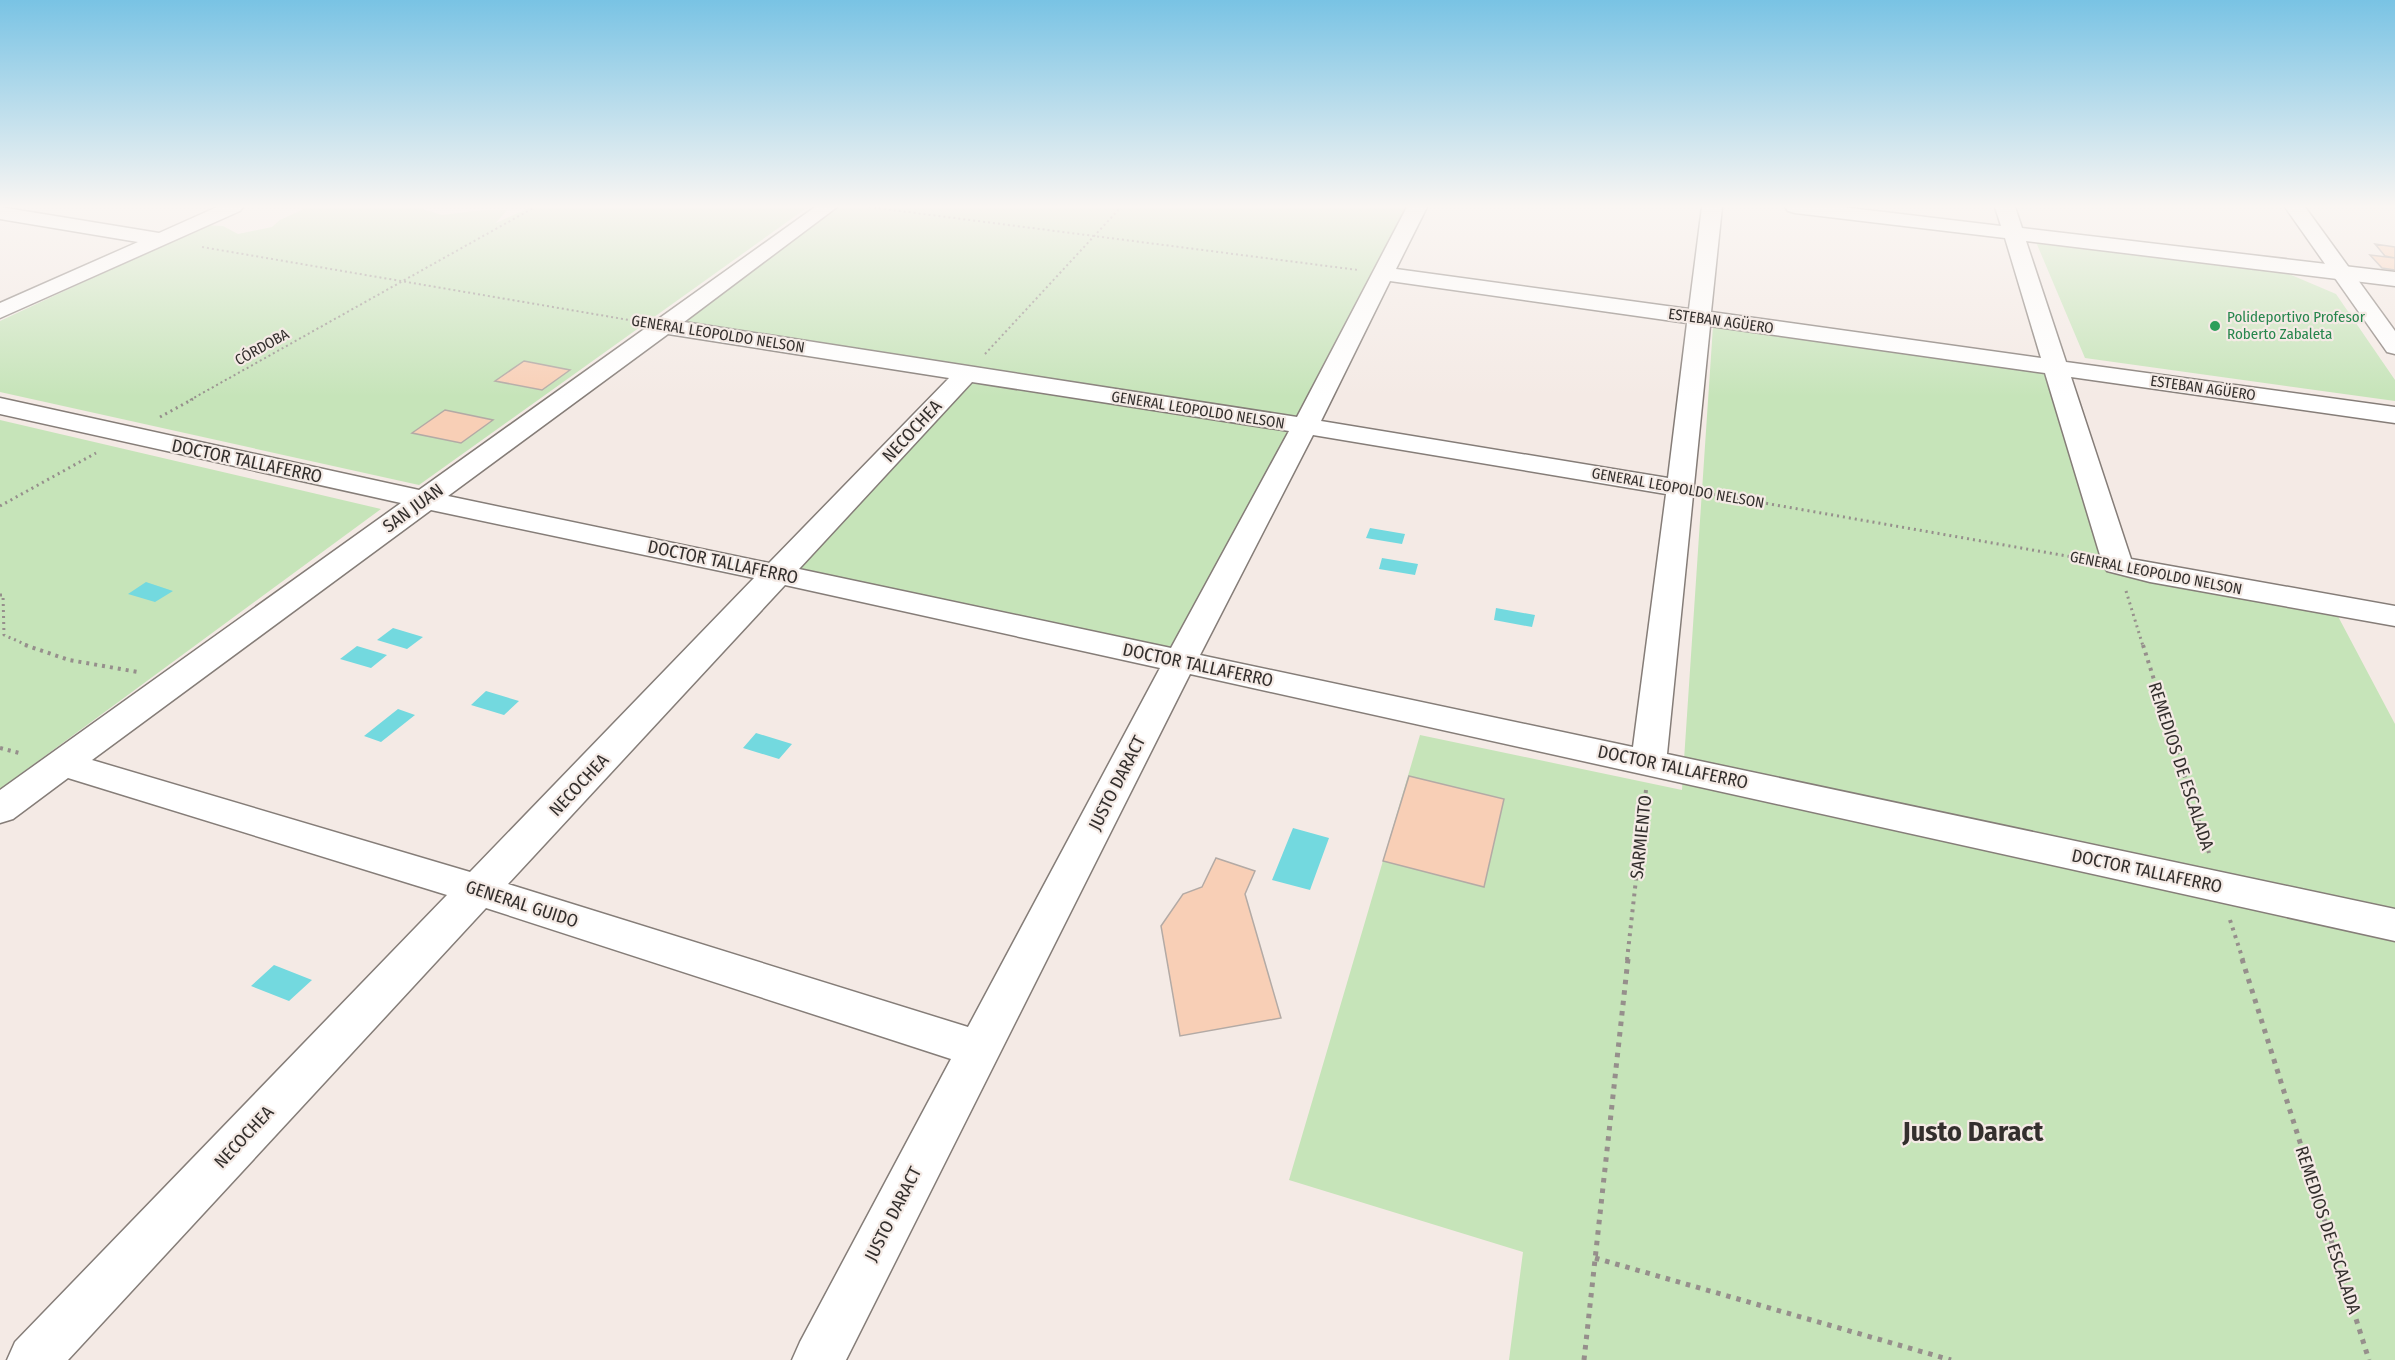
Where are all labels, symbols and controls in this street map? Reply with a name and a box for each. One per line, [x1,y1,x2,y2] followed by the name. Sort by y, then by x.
[1667,305,1775,337] street label: ESTEBAN AGÜERO
[2227,308,2366,343] place label: Polideportivo Profesor Roberto Zabaleta
[630,311,806,357] street label: GENERAL LEOPOLDO NELSON
[2208,319,2222,333] marker: Polideportivo Profesor Roberto Zabaleta
[232,325,292,369] street label: CÓRDOBA
[2149,372,2257,404] street label: ESTEBAN AGÜERO
[1110,387,1286,433] street label: GENERAL LEOPOLDO NELSON
[878,395,947,467] street label: NECOCHEA
[170,434,324,488] street label: DOCTOR TALLAFERRO
[1590,464,1766,512] street label: GENERAL LEOPOLDO NELSON
[379,479,447,537] street label: SAN JUAN
[646,535,800,589] street label: DOCTOR TALLAFERRO
[2068,547,2244,599] street label: GENERAL LEOPOLDO NELSON
[1121,638,1275,692] street label: DOCTOR TALLAFERRO
[2143,679,2219,853] street label: REMEDIOS DE ESCALADA
[1084,731,1151,834] street label: JUSTO DARACT
[1596,740,1750,794] street label: DOCTOR TALLAFERRO
[545,749,614,821] street label: NECOCHEA
[1626,794,1656,880] street label: SARMIENTO
[2070,844,2224,898] street label: DOCTOR TALLAFERRO
[463,875,581,933] street label: GENERAL GUIDO
[210,1101,279,1173] street label: NECOCHEA
[1902,1115,2045,1148] district label: Justo Daract
[2290,1143,2366,1317] street label: REMEDIOS DE ESCALADA
[860,1162,927,1265] street label: JUSTO DARACT

